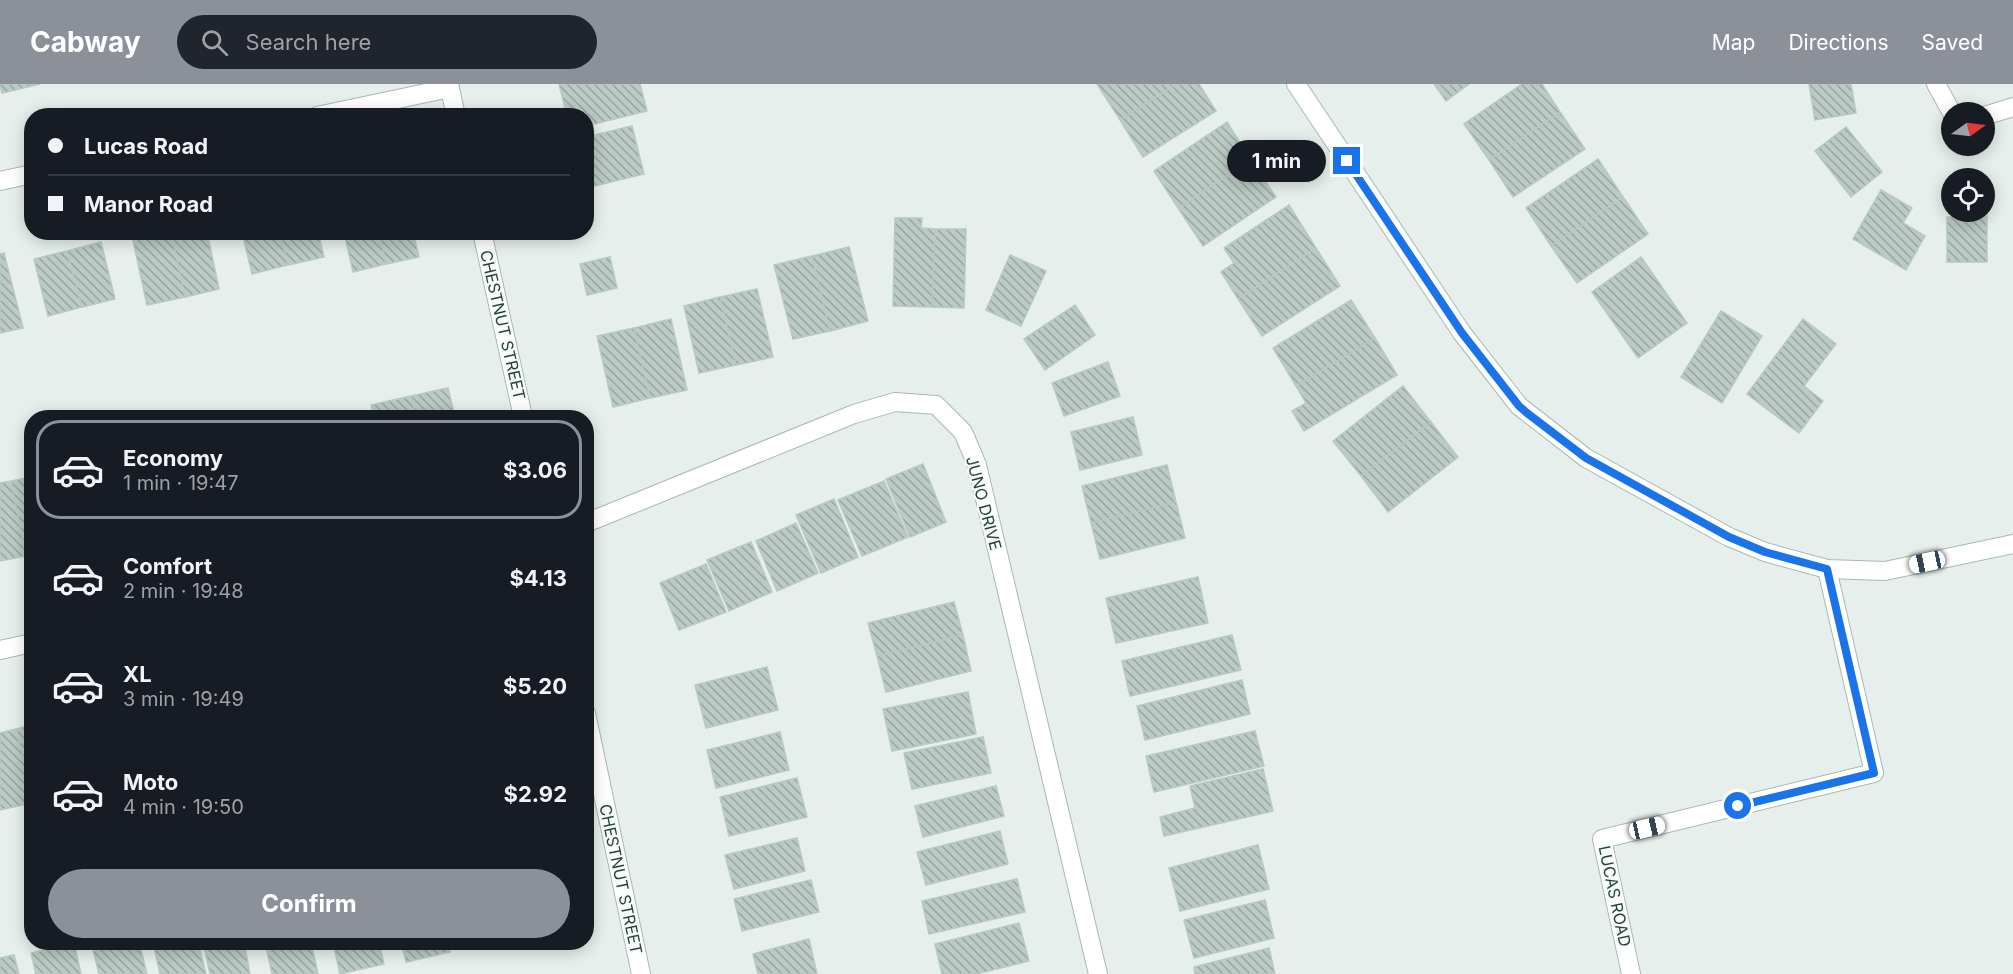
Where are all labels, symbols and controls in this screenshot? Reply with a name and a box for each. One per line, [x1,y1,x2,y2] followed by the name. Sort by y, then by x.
[177,15,597,69] search box
[30,25,141,59] text: Cabway
[198,26,231,59] icon: search
[246,29,371,55] text: Search here
[1712,30,1755,55] text: Map
[1788,30,1889,55] text: Directions
[1922,30,1983,55] text: Saved
[1941,102,1995,156] north arrow
[1941,102,1995,222] map controls
[84,133,208,159] text: Lucas Road
[1227,140,1326,182] callout: 1 min
[1333,147,1360,174] route end
[1252,149,1301,173] text: 1 min
[1941,168,1995,222] button: locate
[84,191,213,217] text: Manor Road
[476,248,530,402] street label: CHESTNUT STREET
[51,443,105,497] icon: car
[123,445,223,471] text: Economy
[962,454,1006,552] street label: JUNO DRIVE
[503,457,567,483] text: $3.06
[123,471,239,495] text: 1 min · 19:47
[1908,549,1946,575] car
[51,551,105,605] icon: car
[123,553,212,579] text: Comfort
[509,565,567,591] text: $4.13
[123,579,244,603] text: 2 min · 19:48
[51,659,105,713] icon: car
[123,661,152,687] text: XL
[503,673,567,699] text: $5.20
[123,687,244,711] text: 3 min · 19:49
[51,767,105,821] icon: car
[123,769,178,795] text: Moto
[504,781,567,807] text: $2.92
[1724,792,1751,819] route start
[123,795,244,819] text: 4 min · 19:50
[595,802,647,956] street label: CHESTNUT STREET
[1627,815,1667,841] car
[1595,844,1635,948] street label: LUCAS ROAD
[48,869,570,938] button: Confirm

